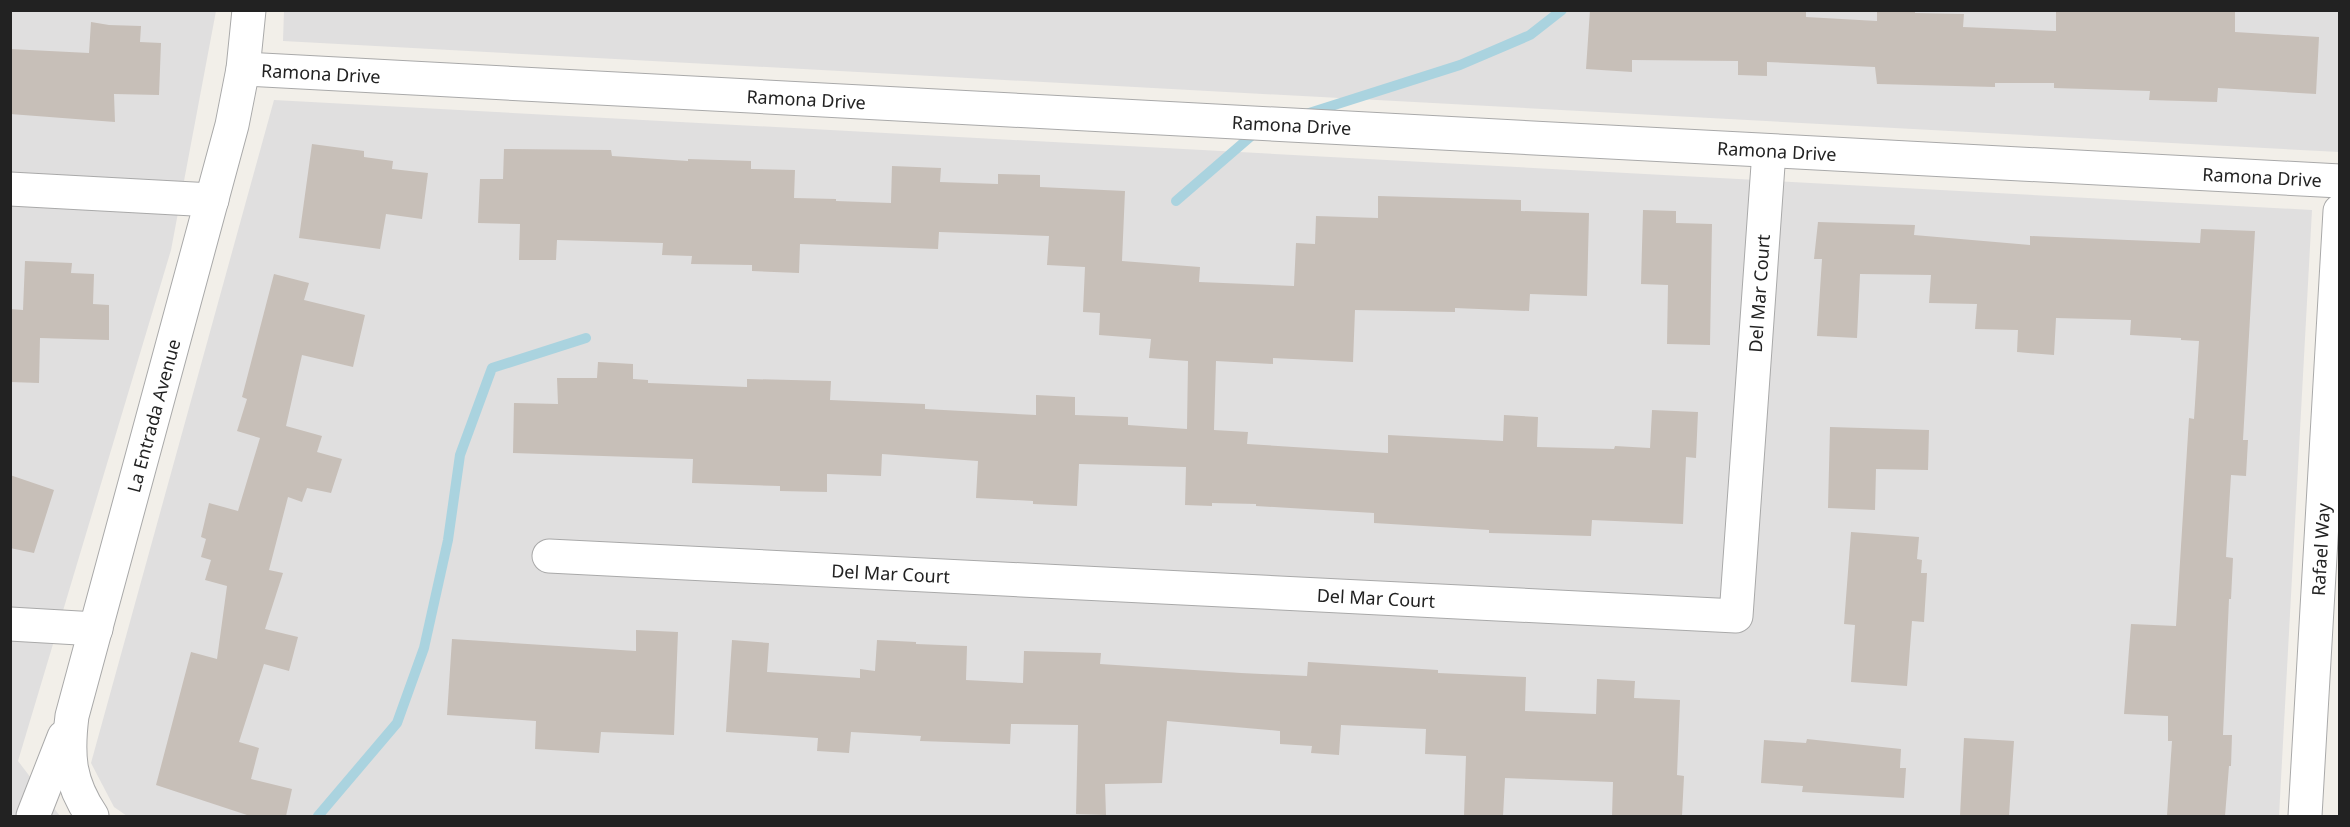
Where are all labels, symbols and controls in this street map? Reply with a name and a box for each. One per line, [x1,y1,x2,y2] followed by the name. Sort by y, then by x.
[261,58,381,88] street label: Ramona Drive
[746,84,867,114] street label: Ramona Drive
[1231,110,1352,140] street label: Ramona Drive
[1717,136,1837,166] street label: Ramona Drive
[2202,162,2322,192] street label: Ramona Drive
[1743,233,1775,353] street label: Del Mar Court
[121,336,186,495] street label: La Entrada Avenue
[2306,502,2335,596] street label: Rafael Way
[831,558,951,588] street label: Del Mar Court
[1316,583,1436,613] street label: Del Mar Court

